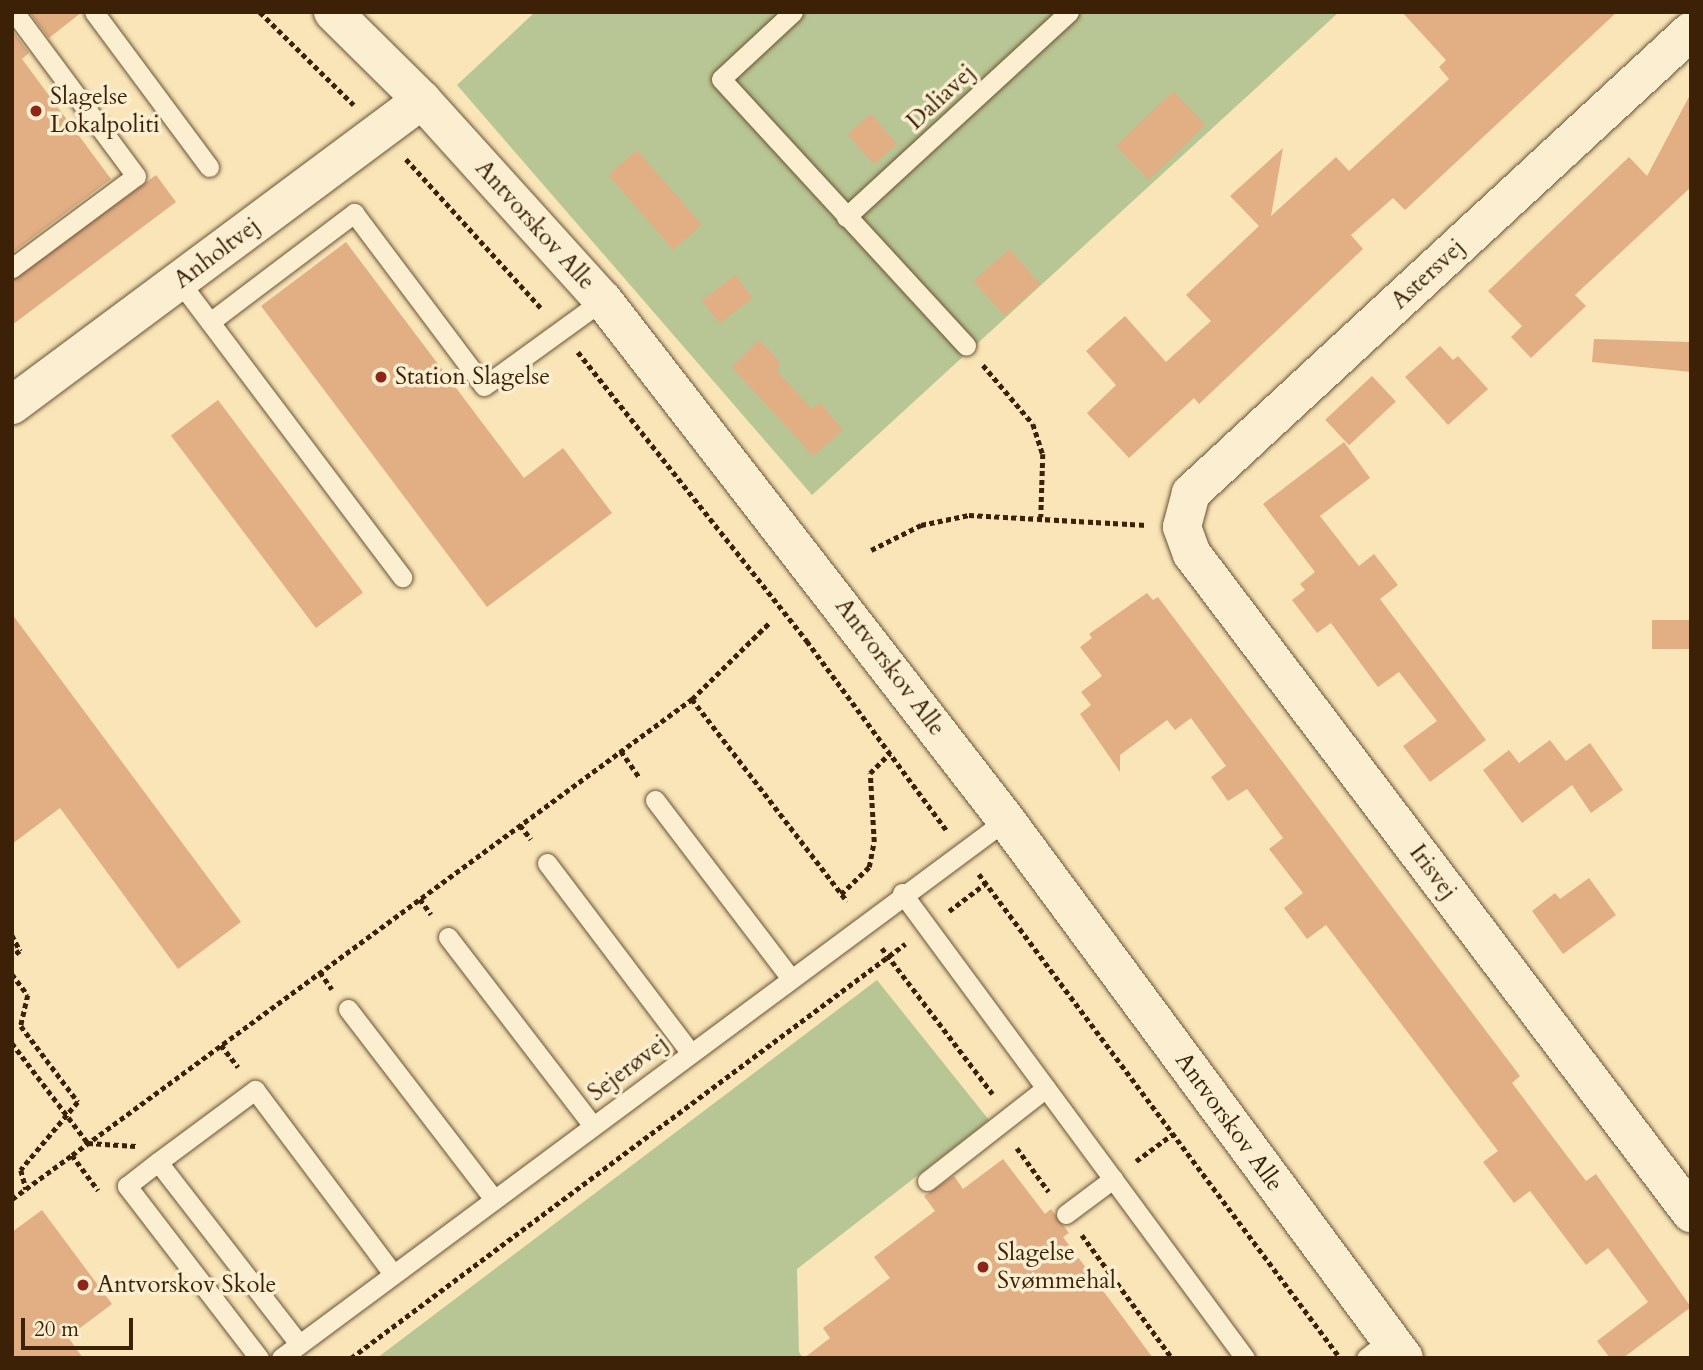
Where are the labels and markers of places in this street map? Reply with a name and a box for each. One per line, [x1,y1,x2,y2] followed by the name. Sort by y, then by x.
[50,83,160,139] place label: Slagelse Lokalpoliti
[28,103,44,119] marker: Slagelse Lokalpoliti
[395,363,550,391] place label: Station Slagelse
[373,369,389,385] marker: Station Slagelse
[997,1239,1116,1295] place label: Slagelse Svømmehal
[975,1259,991,1275] marker: Slagelse Svømmehal
[97,1271,276,1299] place label: Antvorskov Skole
[75,1277,91,1293] marker: Antvorskov Skole

